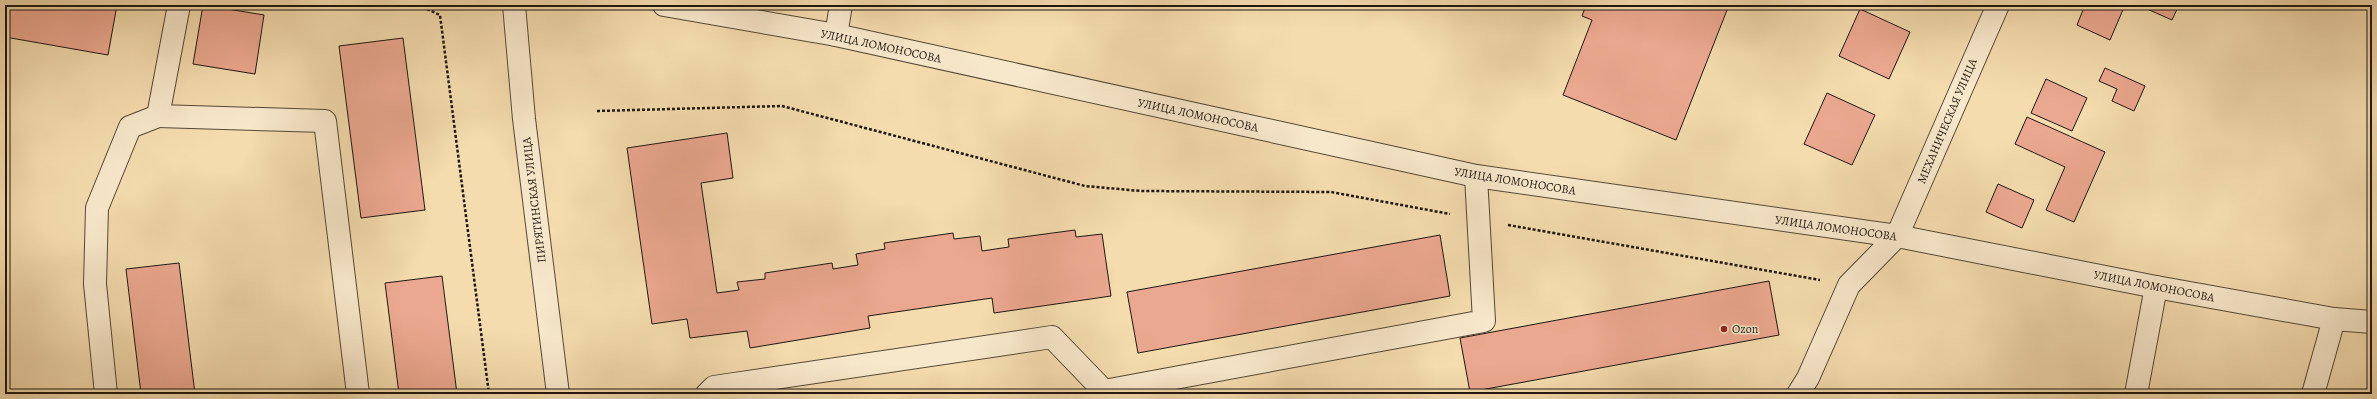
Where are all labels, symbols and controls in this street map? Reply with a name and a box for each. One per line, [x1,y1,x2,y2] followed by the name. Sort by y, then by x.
[819,25,944,67] street label: УЛИЦА ЛОМОНОСОВА
[1913,55,1981,186] street label: МЕХАНИЧЕСКАЯ УЛИЦА
[1136,94,1261,136] street label: УЛИЦА ЛОМОНОСОВА
[518,135,550,264] street label: ПИРЯТИНСКАЯ УЛИЦА
[1453,163,1578,199] street label: УЛИЦА ЛОМОНОСОВА
[1774,212,1899,245] street label: УЛИЦА ЛОМОНОСОВА
[2092,266,2217,306] street label: УЛИЦА ЛОМОНОСОВА
[1732,321,1759,337] place label: Ozon
[1719,324,1729,334] marker: Ozon

